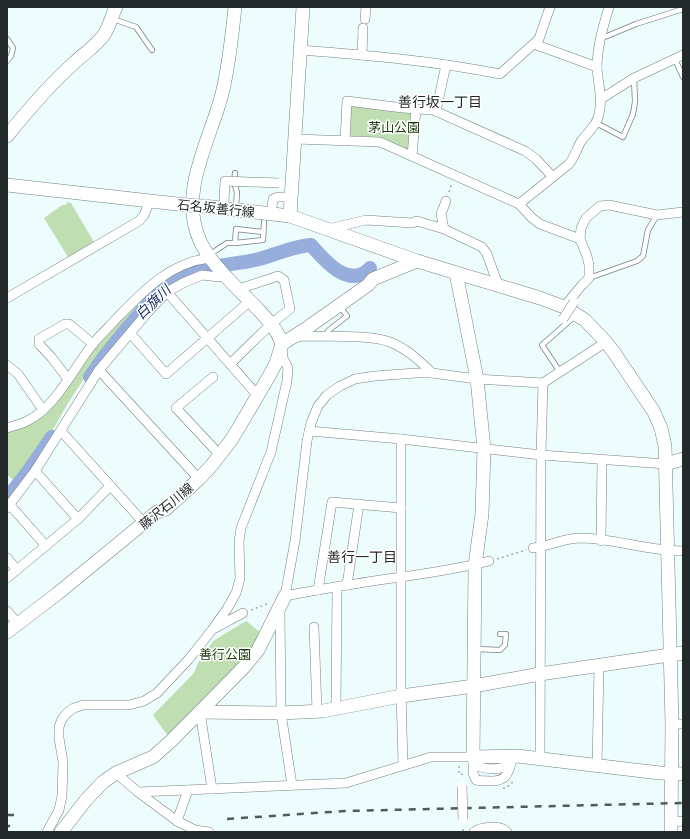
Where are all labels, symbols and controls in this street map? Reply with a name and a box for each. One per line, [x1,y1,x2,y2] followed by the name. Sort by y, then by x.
[398,94,482,110] district label: 善行坂一丁目
[368,120,420,134] park label: 茅山公園
[176,197,256,219] street label: 石名坂善行線
[132,280,175,322] water label: 白旗川
[136,480,196,532] street label: 藤沢石川線
[327,549,397,565] district label: 善行一丁目
[199,647,251,661] park label: 善行公園

